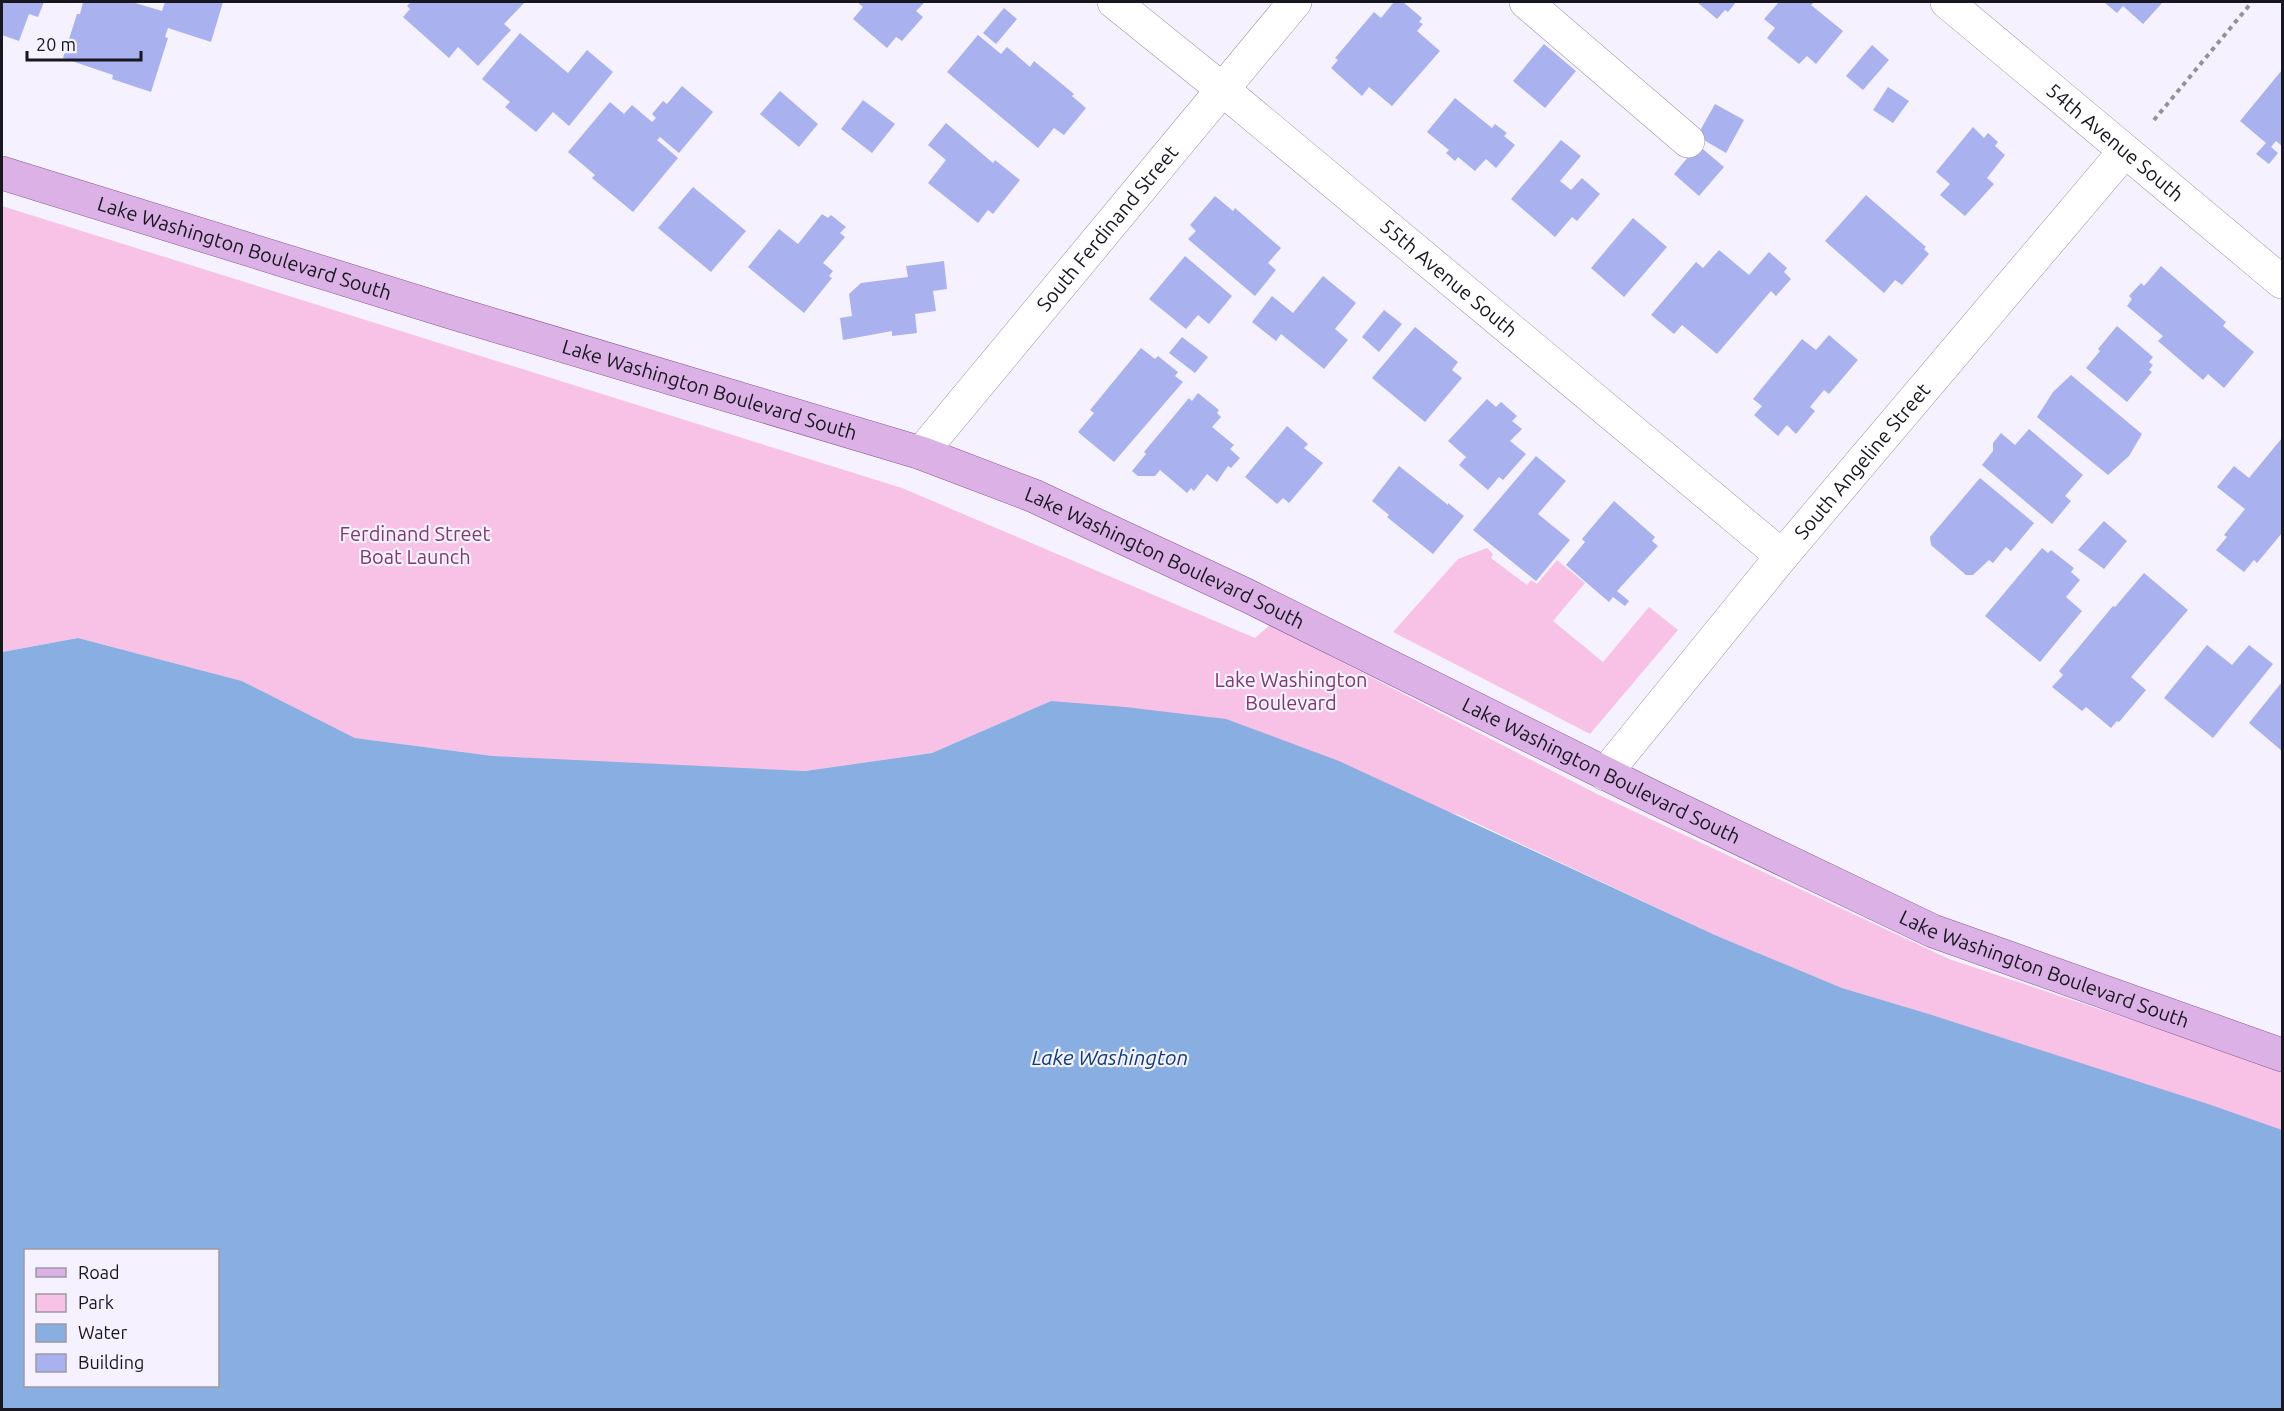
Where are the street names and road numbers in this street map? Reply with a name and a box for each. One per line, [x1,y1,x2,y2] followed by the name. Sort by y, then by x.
[2042,78,2188,206] street label: 54th Avenue South
[1032,140,1182,315] street label: South Ferdinand Street
[95,191,395,304] street label: Lake Washington Boulevard South
[1376,214,1522,341] street label: 55th Avenue South
[560,334,860,444] street label: Lake Washington Boulevard South
[1789,378,1935,544] street label: South Angeline Street
[1022,482,1308,633] street label: Lake Washington Boulevard South
[1459,692,1744,848] street label: Lake Washington Boulevard South
[1896,905,2192,1032] street label: Lake Washington Boulevard South

